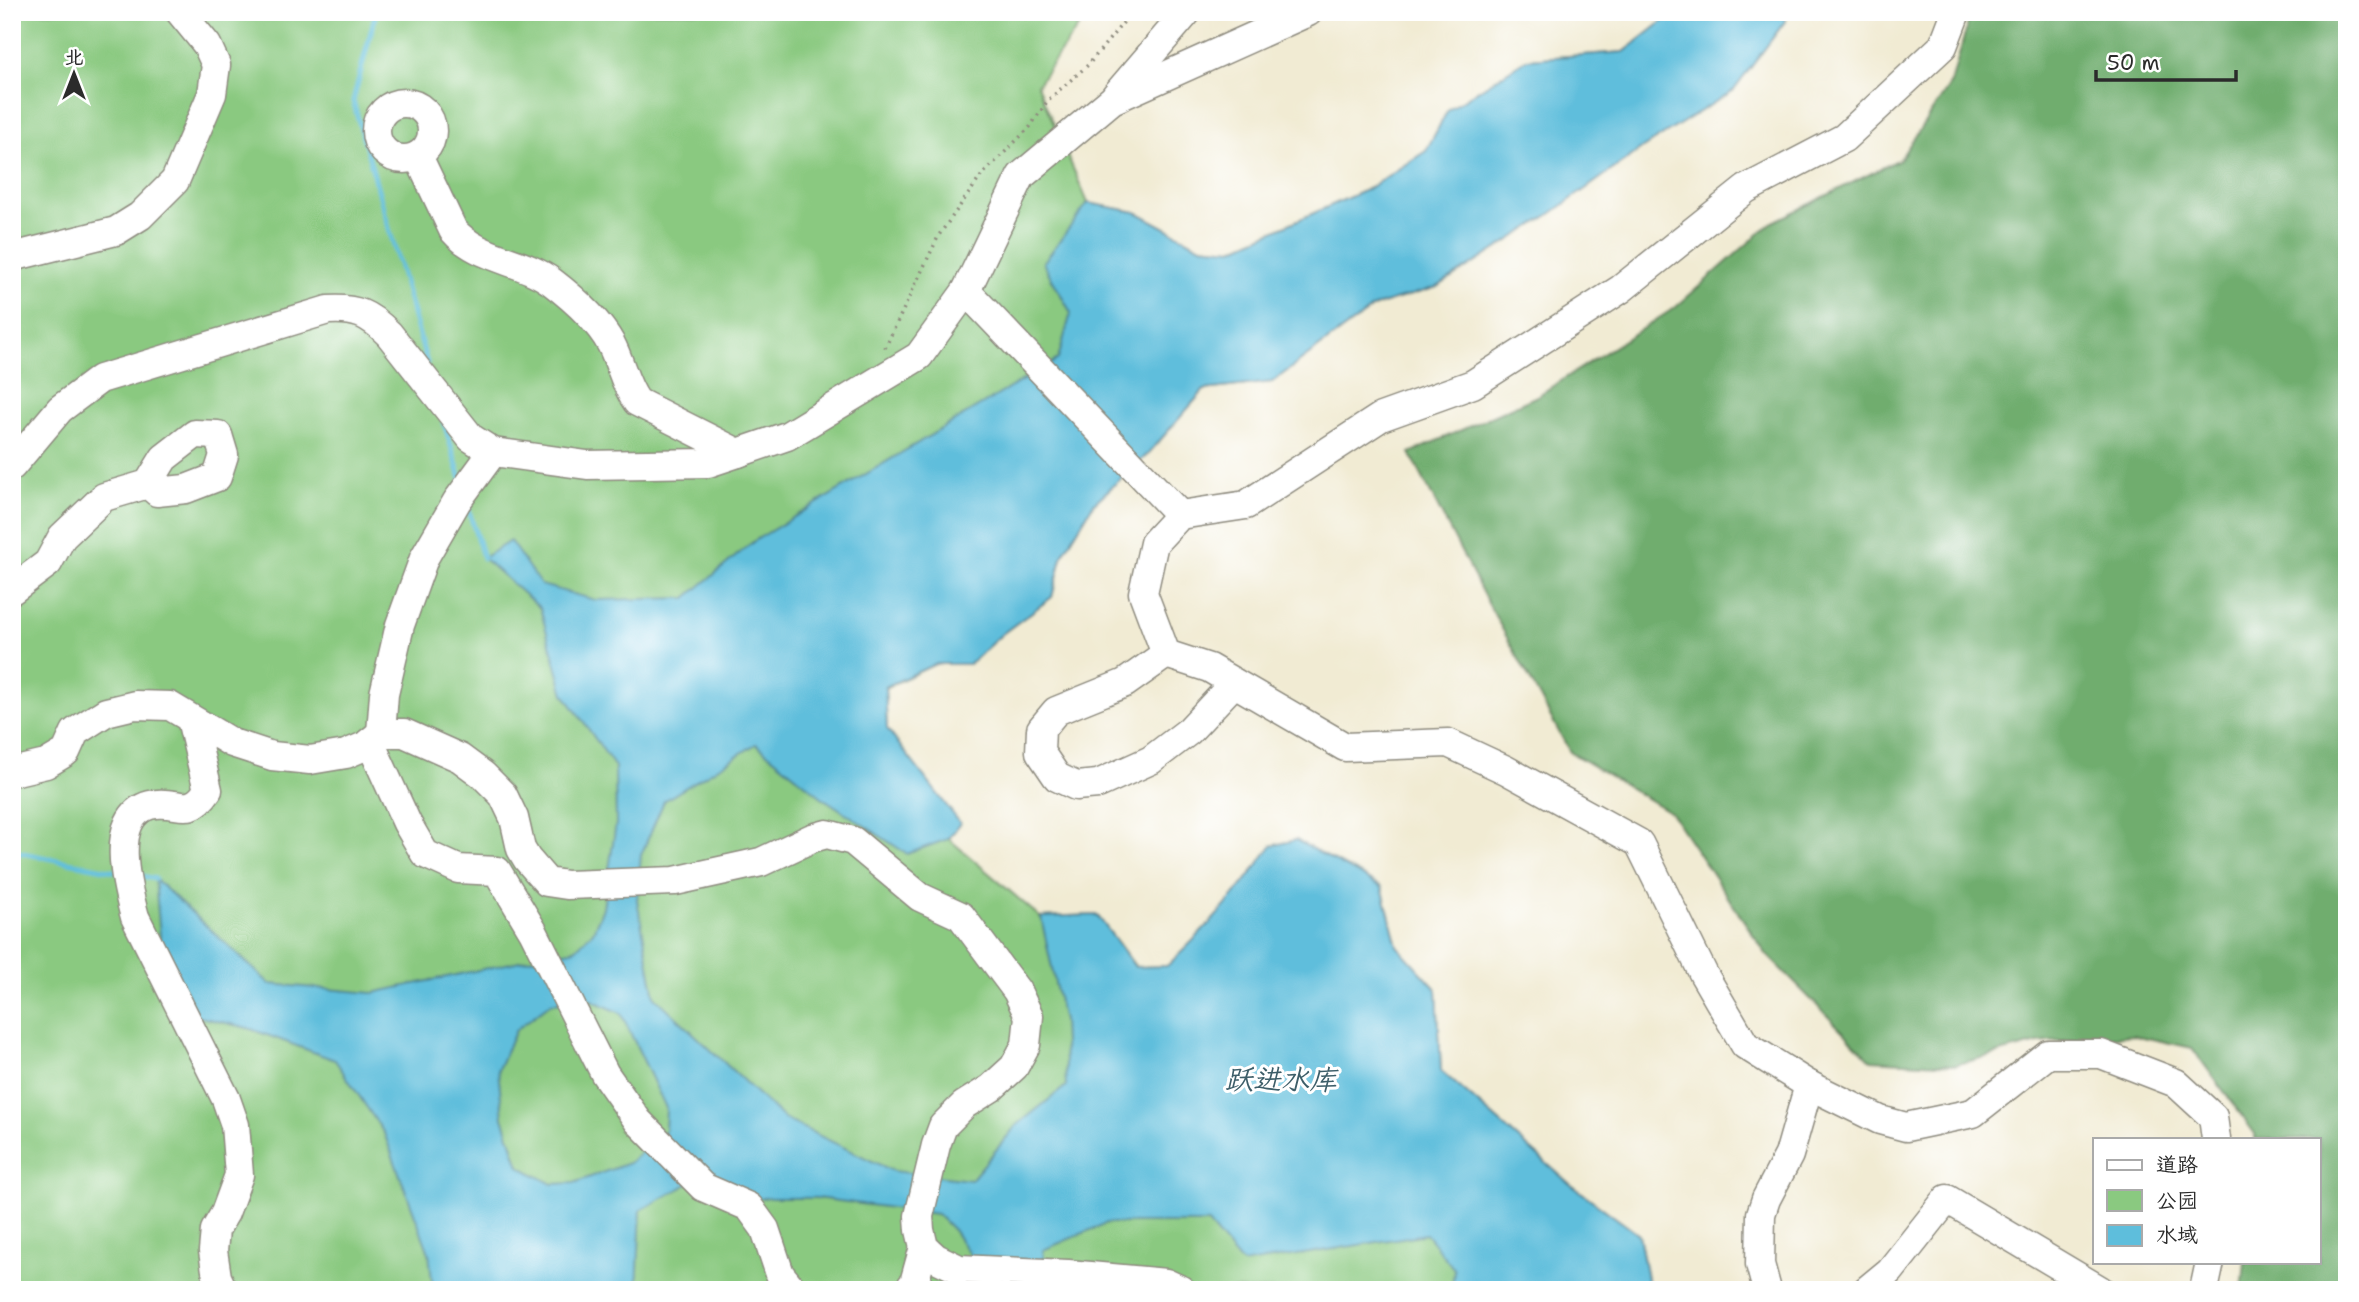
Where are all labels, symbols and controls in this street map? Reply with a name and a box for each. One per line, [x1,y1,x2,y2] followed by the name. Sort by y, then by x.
[38,38,108,108] north arrow
[2096,38,2236,82] scale bar
[64,45,84,70] text: 北
[2107,49,2160,77] text: 50 m
[1225,1060,1339,1098] water label: 跃进水库
[2093,1138,2320,1264] legend
[2156,1151,2198,1179] text: 道路
[2156,1187,2198,1215] text: 公园
[2156,1221,2198,1249] text: 水域

